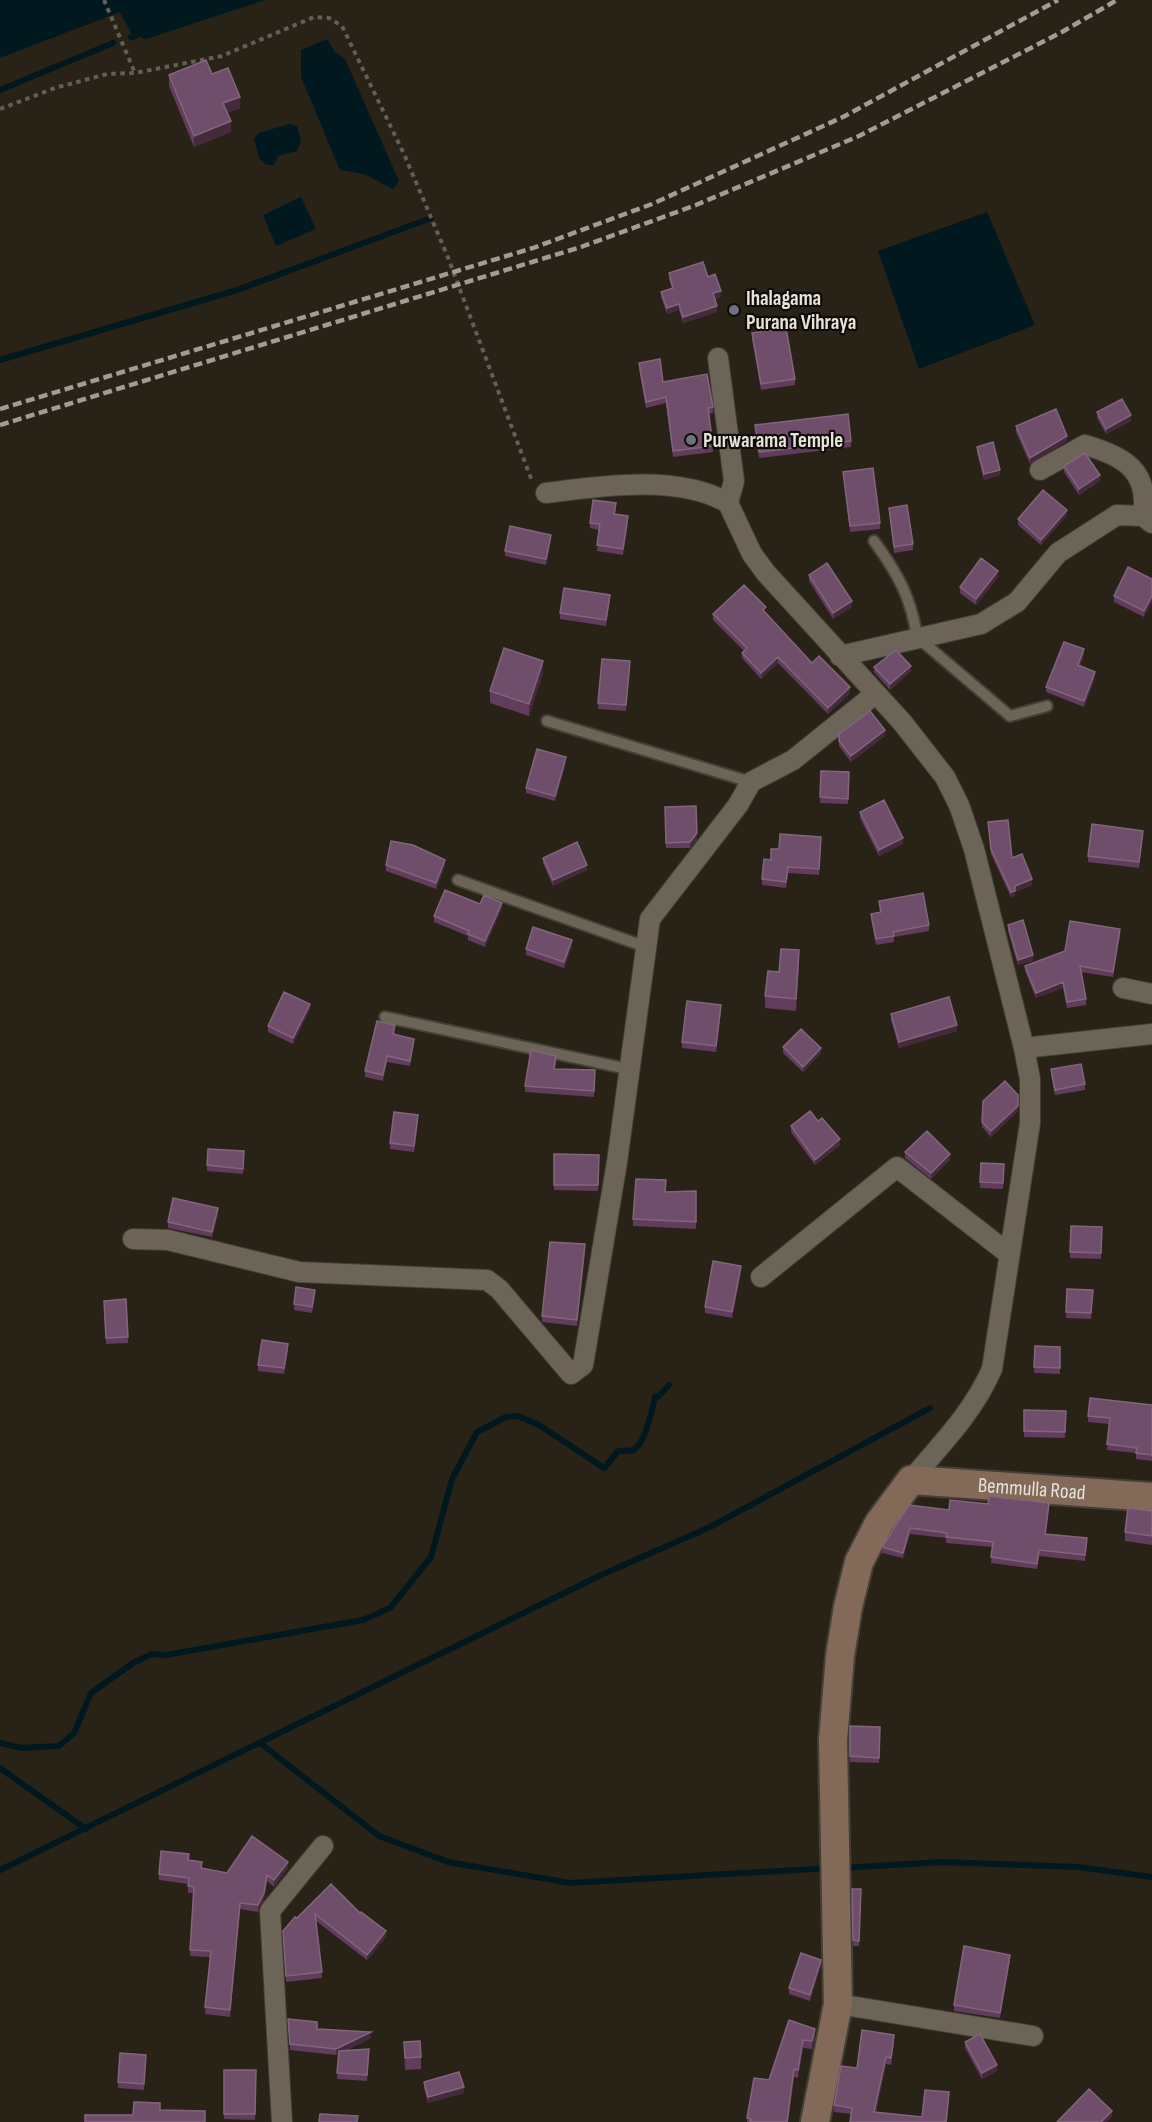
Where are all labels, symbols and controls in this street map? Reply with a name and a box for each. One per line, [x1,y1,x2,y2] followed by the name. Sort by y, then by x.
[746,286,856,335] place label: Ihalagama Purana Vihraya
[727,303,741,317] marker: Ihalagama Purana Vihraya
[703,428,843,453] place label: Purwarama Temple
[684,433,698,447] marker: Purwarama Temple
[977,1472,1086,1505] street label: Bemmulla Road

